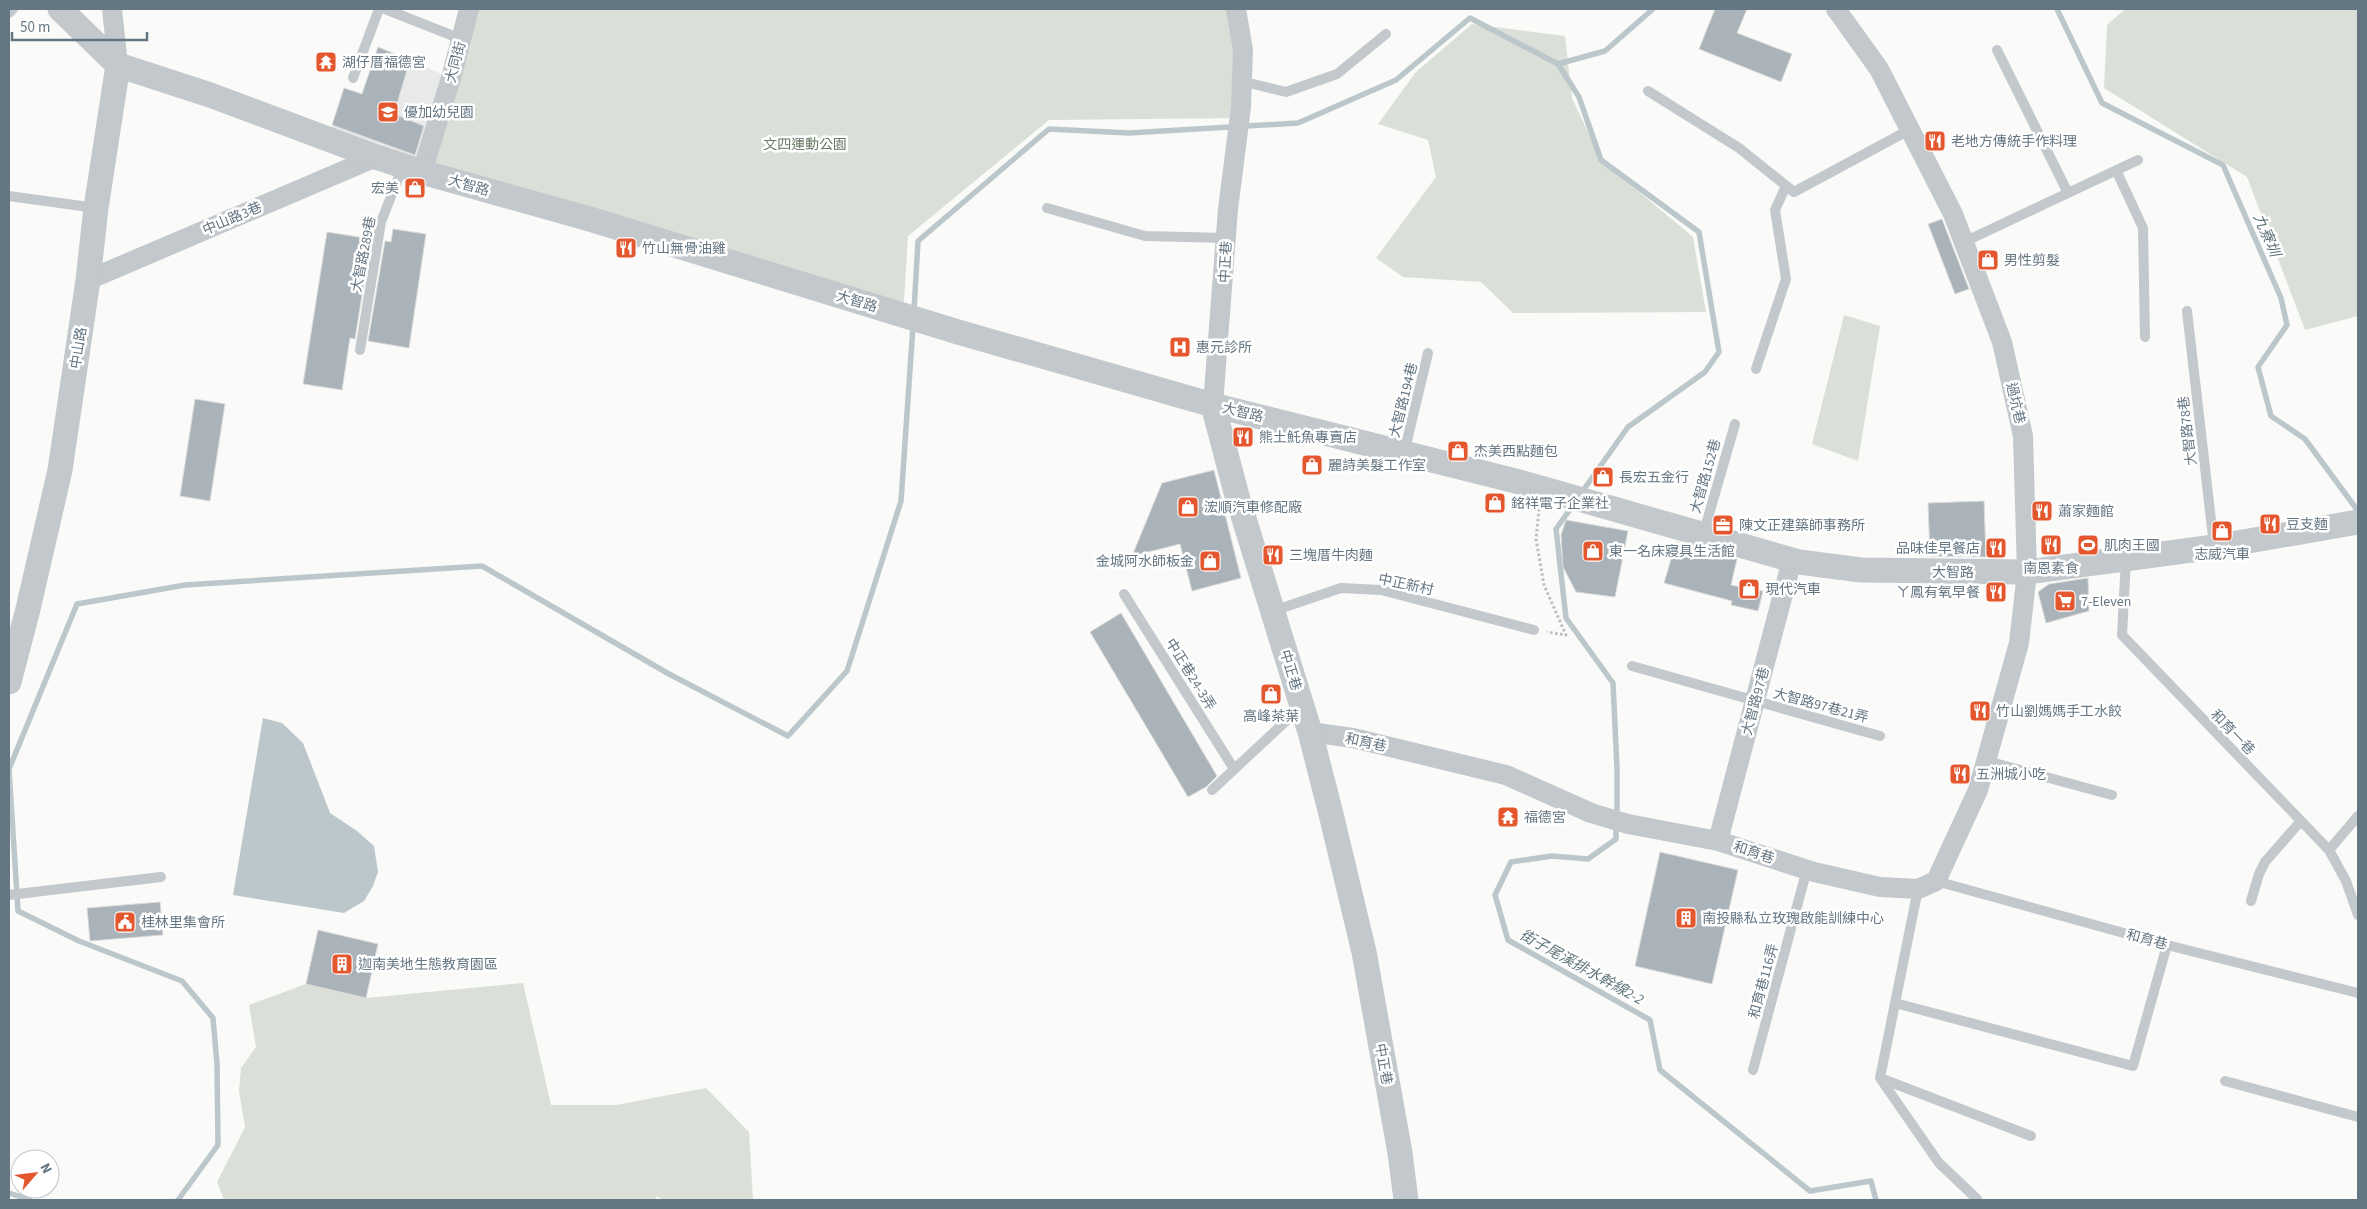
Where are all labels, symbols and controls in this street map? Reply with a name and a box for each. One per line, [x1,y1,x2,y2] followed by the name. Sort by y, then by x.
[12,10,148,42] scale bar
[20,17,50,38] text: 50 m
[441,39,471,85] street label: 大同街
[314,50,338,74] temple icon: 湖仔厝福德宮
[342,53,426,73] place label: 湖仔厝福德宮
[376,100,400,124] school or university icon: 優加幼兒園
[404,103,474,123] place label: 優加幼兒園
[1923,129,1947,153] restaurant icon: 老地方傳統手作料理
[1951,132,2077,152] place label: 老地方傳統手作料理
[763,135,847,155] park label: 文四運動公園
[446,171,492,201] street label: 大智路
[403,176,427,200] shop icon: 宏美
[371,179,399,199] place label: 宏美
[200,197,265,240] street label: 中山路3巷
[2248,210,2286,262] water label: 九寮圳
[347,215,381,294] street label: 大智路289巷
[614,236,638,260] restaurant icon: 竹山無骨油雞
[642,239,726,259] place label: 竹山無骨油雞
[1215,241,1237,284] street label: 中正巷
[1976,248,2000,272] shop icon: 男性剪髮
[2004,251,2060,271] place label: 男性剪髮
[834,286,880,318] street label: 大智路
[66,326,92,370] street label: 中山路
[1168,335,1192,359] hospital icon: 惠元診所
[1196,338,1252,358] place label: 惠元診所
[1385,361,1423,440] street label: 大智路194巷
[2001,381,2029,426] street label: 過坑巷
[2174,395,2202,467] street label: 大智路78巷
[1220,398,1266,428] street label: 大智路
[1231,425,1255,449] restaurant icon: 熊土魠魚專賣店
[1259,428,1357,448] place label: 熊土魠魚專賣店
[1686,437,1726,516] street label: 大智路152巷
[1446,439,1470,463] shop icon: 杰美西點麵包
[1474,442,1558,462] place label: 杰美西點麵包
[1300,453,1324,477] shop icon: 麗詩美髮工作室
[1328,456,1426,476] place label: 麗詩美髮工作室
[1591,465,1615,489] shop icon: 長宏五金行
[1619,468,1689,488] place label: 長宏五金行
[1483,491,1507,515] shop icon: 銘祥電子企業社
[1511,494,1609,514] place label: 銘祥電子企業社
[1176,495,1200,519] shop icon: 浤順汽車修配廠
[1204,498,1302,518] place label: 浤順汽車修配廠
[2030,499,2054,523] restaurant icon: 蕭家麵館
[2058,502,2114,522] place label: 蕭家麵館
[2258,512,2282,536] restaurant icon: 豆支麵
[1711,513,1735,537] office icon: 陳文正建築師事務所
[2286,515,2328,535] place label: 豆支麵
[1739,516,1865,536] place label: 陳文正建築師事務所
[2210,519,2234,543] shop icon: 志威汽車
[2039,533,2063,557] restaurant icon: 南恩素食
[2076,533,2100,557] sports icon: 肌肉王國
[1984,536,2008,560] restaurant icon: 品味佳早餐店
[2104,536,2160,556] place label: 肌肉王國
[1581,539,1605,563] shop icon: 東一名床寢具生活館
[1896,539,1980,559] place label: 品味佳早餐店
[1609,542,1735,562] place label: 東一名床寢具生活館
[1261,543,1285,567] restaurant icon: 三塊厝牛肉麵
[2194,545,2250,565] place label: 志威汽車
[1289,546,1373,566] place label: 三塊厝牛肉麵
[1198,549,1222,573] shop icon: 金城阿水師板金
[1096,552,1194,572] place label: 金城阿水師板金
[2023,559,2079,579] place label: 南恩素食
[1932,563,1974,583] street label: 大智路
[1376,569,1435,601] street label: 中正新村
[1737,577,1761,601] shop icon: 現代汽車
[1765,580,1821,600] place label: 現代汽車
[1984,580,2008,604] restaurant icon: ㄚ鳳有氧早餐
[1896,583,1980,603] place label: ㄚ鳳有氧早餐
[2053,589,2077,613] supermarket icon: 7-Eleven
[2081,592,2131,612] place label: 7-Eleven
[1160,635,1220,714] street label: 中正巷24-3弄
[1274,647,1306,693] street label: 中正巷
[1737,665,1775,738] street label: 大智路97巷
[1259,682,1283,706] shop icon: 高峰茶葉
[1771,684,1871,728] street label: 大智路97巷21弄
[1968,699,1992,723] restaurant icon: 竹山劉媽媽手工水餃
[1996,702,2122,722] place label: 竹山劉媽媽手工水餃
[2206,706,2259,760] street label: 和育一巷
[1243,707,1299,727] place label: 高峰茶葉
[1343,729,1388,757] street label: 和育巷
[1948,762,1972,786] restaurant icon: 五洲城小吃
[1976,765,2046,785] place label: 五洲城小吃
[1496,805,1520,829] temple icon: 福德宮
[1524,808,1566,828] place label: 福德宮
[1731,837,1777,869] street label: 和育巷
[1674,906,1698,930] building icon: 南投縣私立玫瑰啟能訓練中心
[1702,909,1884,929] place label: 南投縣私立玫瑰啟能訓練中心
[113,910,137,934] public building icon: 桂林里集會所
[141,913,225,933] place label: 桂林里集會所
[1516,925,1648,1010] water label: 街子尾溪排水幹線2-2
[2124,925,2170,955] street label: 和育巷
[1744,942,1784,1021] street label: 和育巷116弄
[330,952,354,976] building icon: 迦南美地生態教育園區
[358,955,498,975] place label: 迦南美地生態教育園區
[1370,1042,1397,1087] street label: 中正巷
[10,1149,60,1199] north arrow
[35,1160,57,1177] text: N

